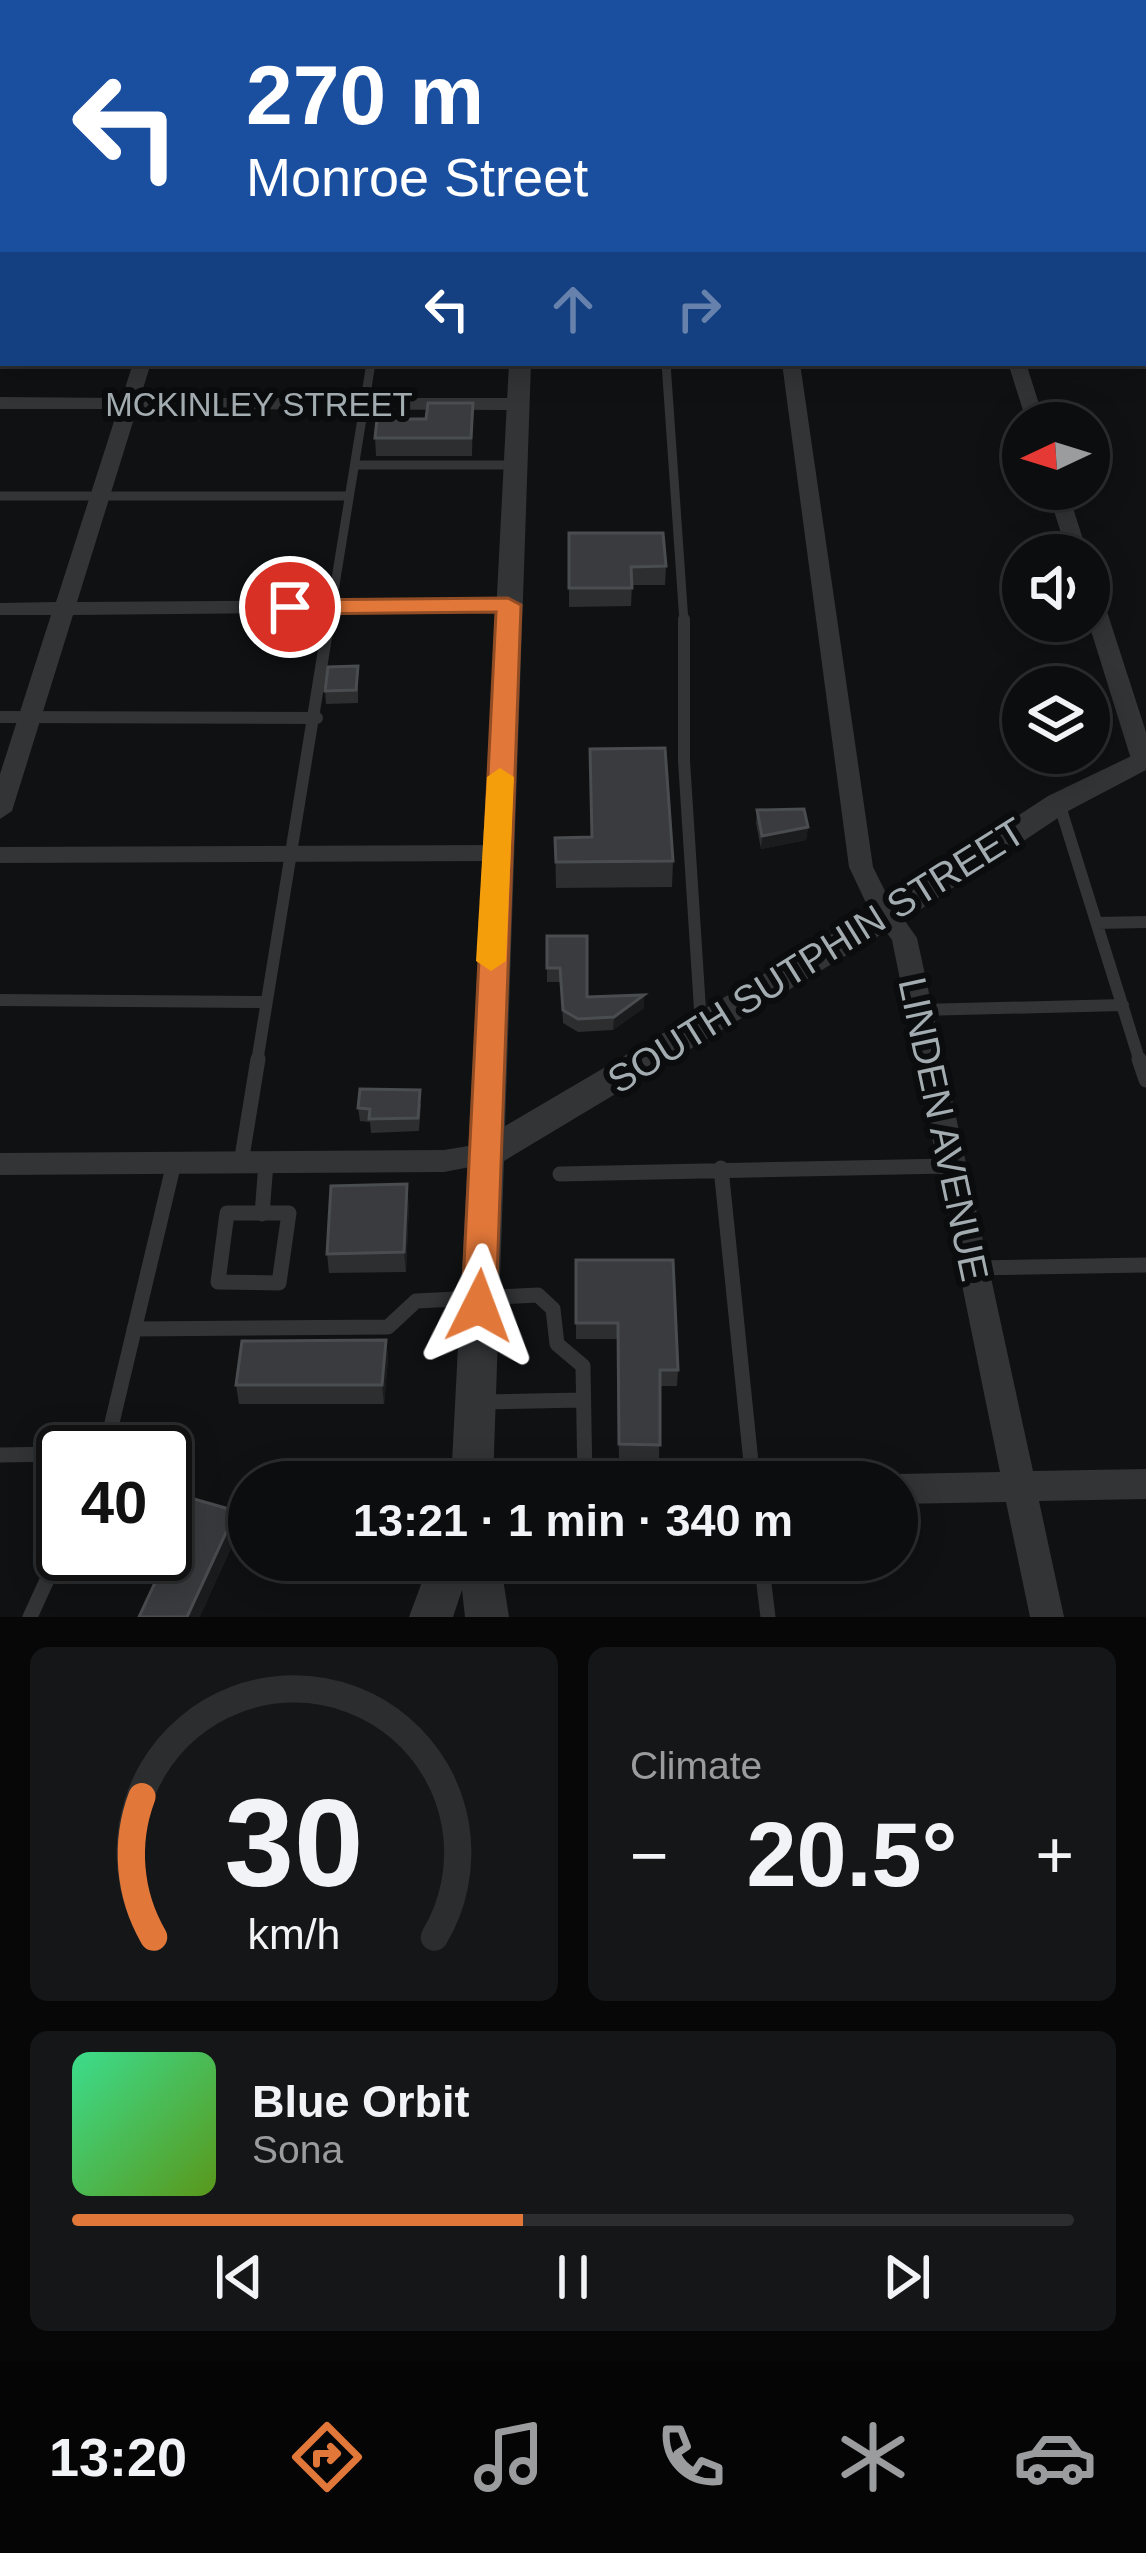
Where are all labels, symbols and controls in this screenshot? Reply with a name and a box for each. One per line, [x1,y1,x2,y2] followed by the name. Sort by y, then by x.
[48,48,204,204] icon: left
[246,48,484,142] text: 270 m
[246,147,588,207] text: Monroe Street
[414,276,480,342] icon: left
[540,276,606,342] icon: ahead
[666,276,732,342] icon: right
[105,386,413,423] street label: MCKINLEY STREET
[1002,402,1110,510] north arrow
[1002,402,1110,774] map controls
[1002,534,1110,642] button: sound
[239,556,341,658] pin
[257,574,323,640] icon: arrive
[1002,666,1110,774] button: layers
[600,809,1033,1102] street label: SOUTH SUTPHIN STREET
[890,973,997,1285] street label: LINDEN AVENUE
[416,1243,542,1369] position arrow
[36,1425,192,1581] speed limit sign: 40
[353,1495,793,1546] text: 13:21 · 1 min · 340 m
[630,1744,762,1787] text: Climate
[225,1773,363,1912] text: 30
[746,1805,958,1905] text: 20.5°
[630,1818,669,1892] text: −
[1035,1818,1074,1892] text: +
[248,1910,340,1958] text: km/h
[252,2076,470,2127] text: Blue Orbit
[252,2128,343,2171] text: Sona
[206,2244,272,2310] icon: previous
[540,2244,606,2310] icon: pause
[874,2244,940,2310] icon: next
[285,2415,369,2499] icon: directions
[467,2415,551,2499] icon: music
[649,2415,733,2499] icon: phone
[831,2415,915,2499] icon: climate
[1013,2415,1097,2499] icon: car
[49,2427,187,2487] text: 13:20

